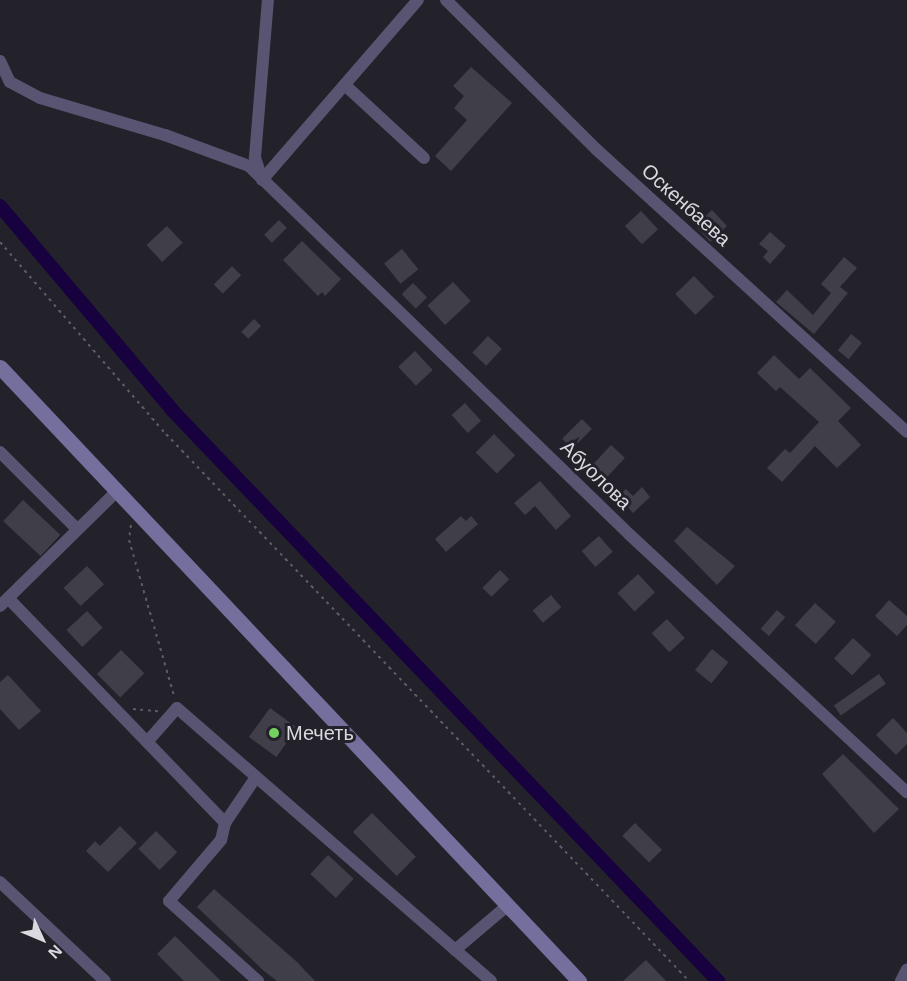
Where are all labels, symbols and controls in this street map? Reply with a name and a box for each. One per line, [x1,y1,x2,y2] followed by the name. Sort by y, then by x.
[637,159,735,251] street label: Оскенбаева
[556,435,636,515] street label: Абуолова
[286,721,354,745] place label: Мечеть
[267,726,281,740] marker: Мечеть
[12,909,72,969] north arrow
[45,942,65,962] text: N

